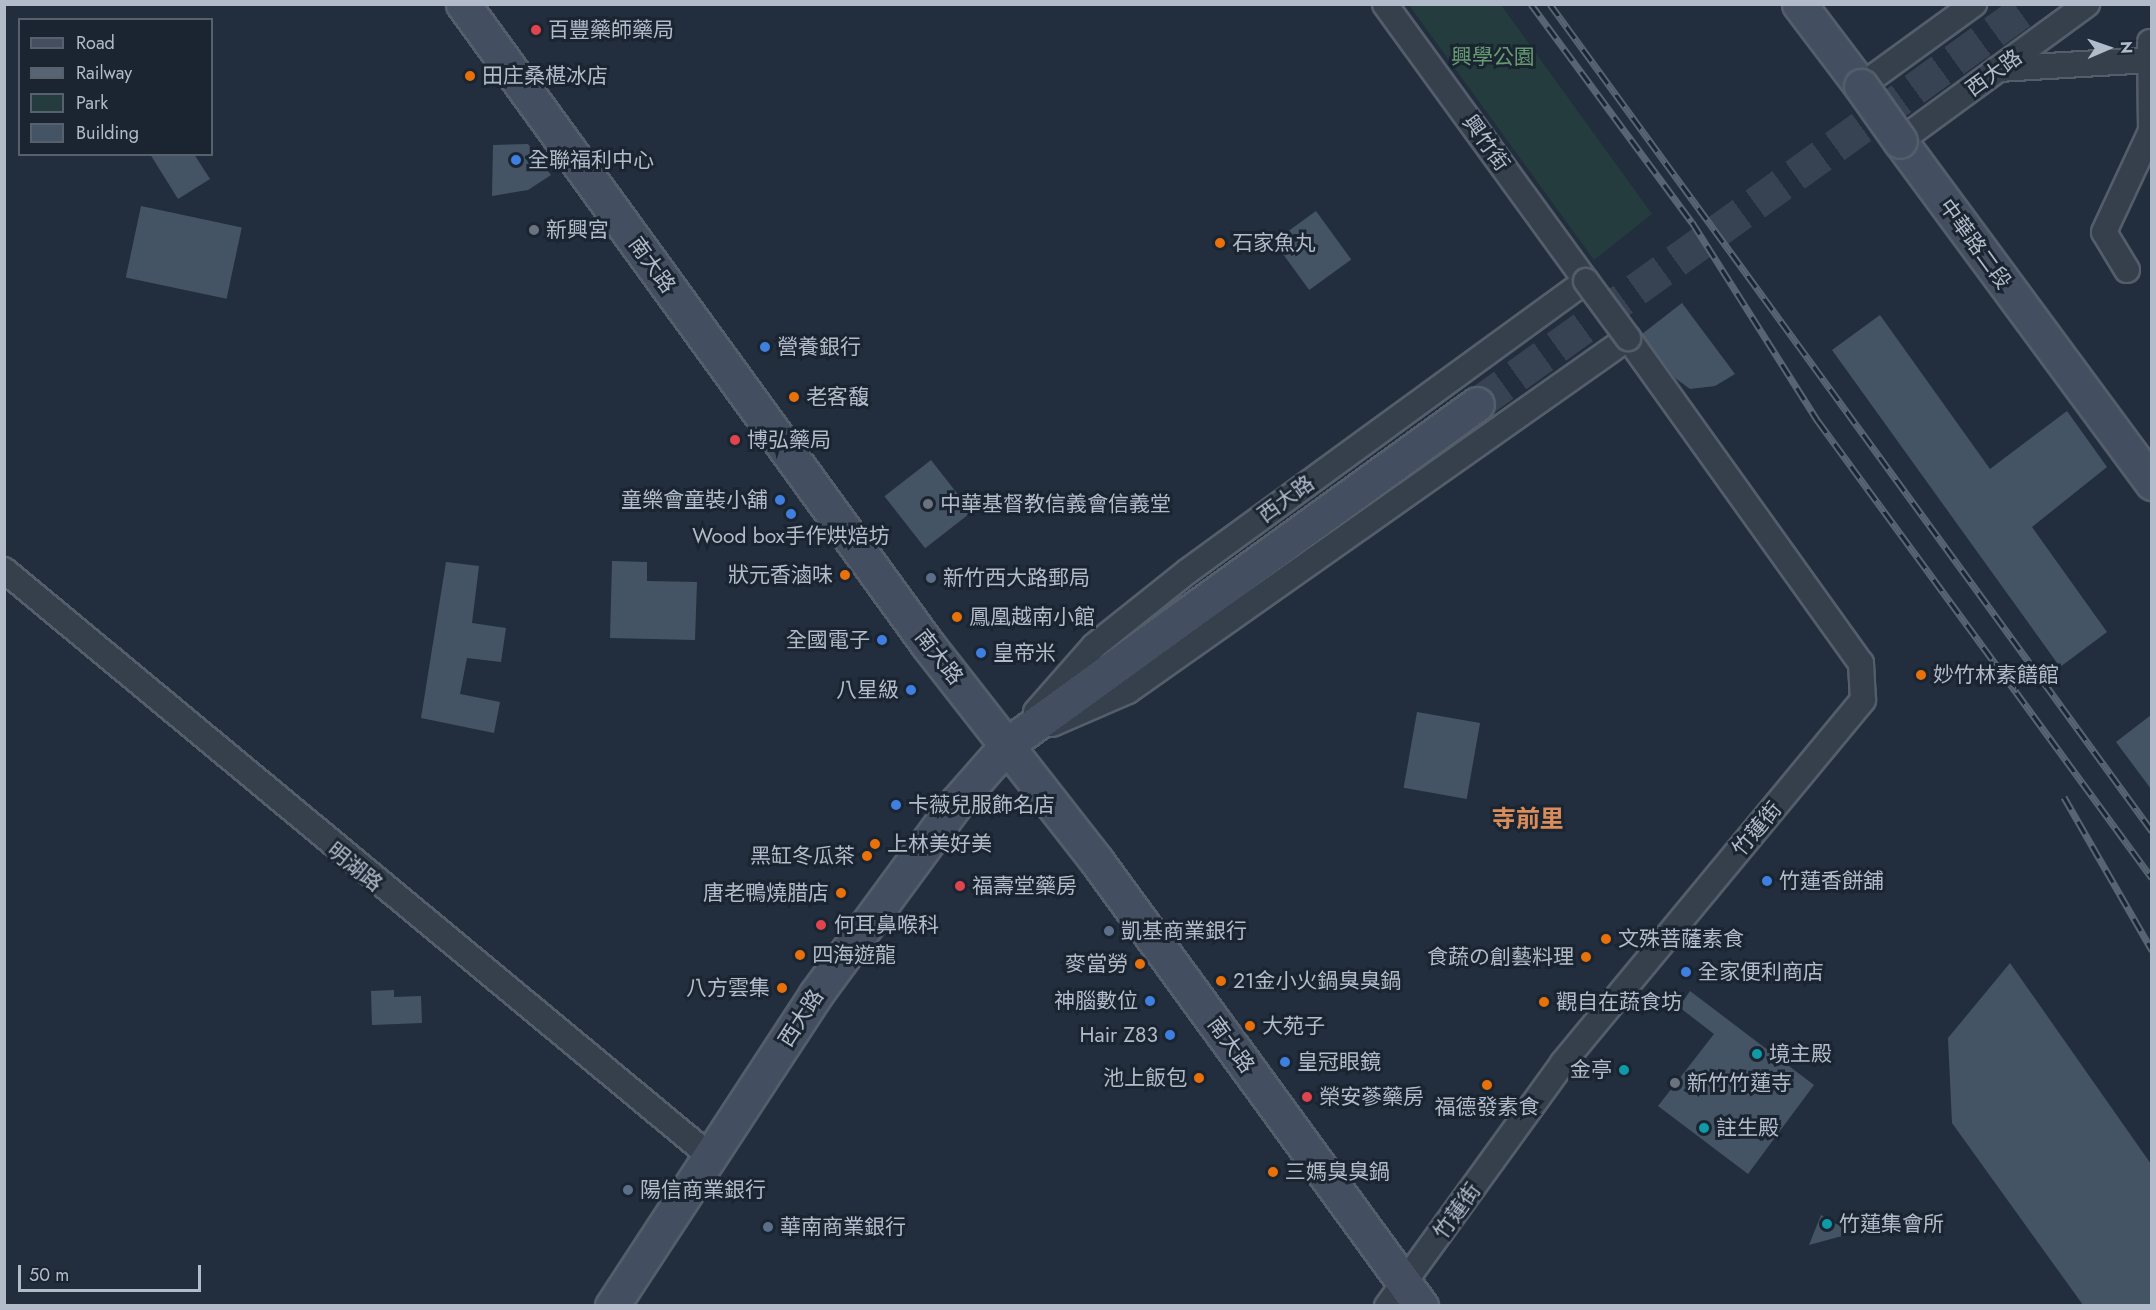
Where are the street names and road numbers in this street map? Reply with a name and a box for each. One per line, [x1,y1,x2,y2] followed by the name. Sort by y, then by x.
[1961,44,2027,102] street label: 西大路
[1457,110,1515,176] street label: 興竹街
[1934,194,2016,294] street label: 中華路二段
[623,232,681,298] street label: 南大路
[1253,470,1319,528] street label: 西大路
[910,624,968,690] street label: 南大路
[1727,797,1787,861] street label: 竹蓮街
[323,837,387,897] street label: 明湖路
[773,985,829,1051] street label: 西大路
[1202,1012,1260,1078] street label: 南大路
[1428,1178,1486,1244] street label: 竹蓮街

